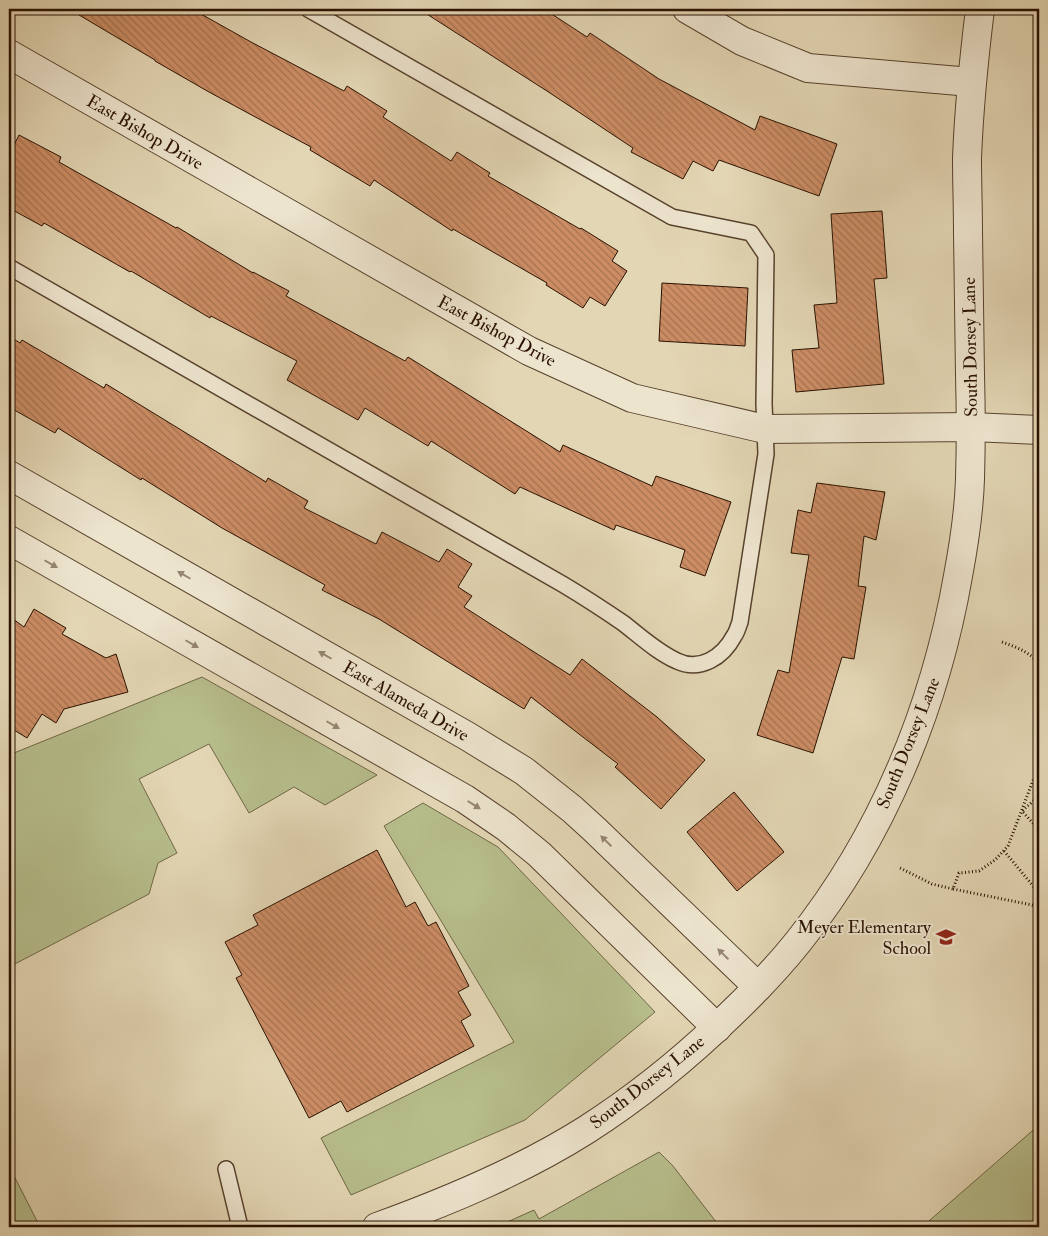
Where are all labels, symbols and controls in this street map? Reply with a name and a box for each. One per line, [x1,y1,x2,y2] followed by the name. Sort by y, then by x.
[82,90,208,175] street label: East Bishop Drive
[958,276,983,417] street label: South Dorsey Lane
[434,291,560,373] street label: East Bishop Drive
[45,559,58,568] one-way arrow
[177,571,192,579] one-way arrow
[185,640,200,648] one-way arrow
[319,651,332,660] one-way arrow
[338,656,474,747] street label: East Alameda Drive
[872,674,945,812] street label: South Dorsey Lane
[327,720,340,729] one-way arrow
[468,801,481,810] one-way arrow
[600,835,612,847] one-way arrow
[797,916,932,960] place label: Meyer Elementary School
[935,926,957,948] school or university icon: Meyer Elementary School
[717,948,729,960] one-way arrow
[585,1030,710,1134] street label: South Dorsey Lane

